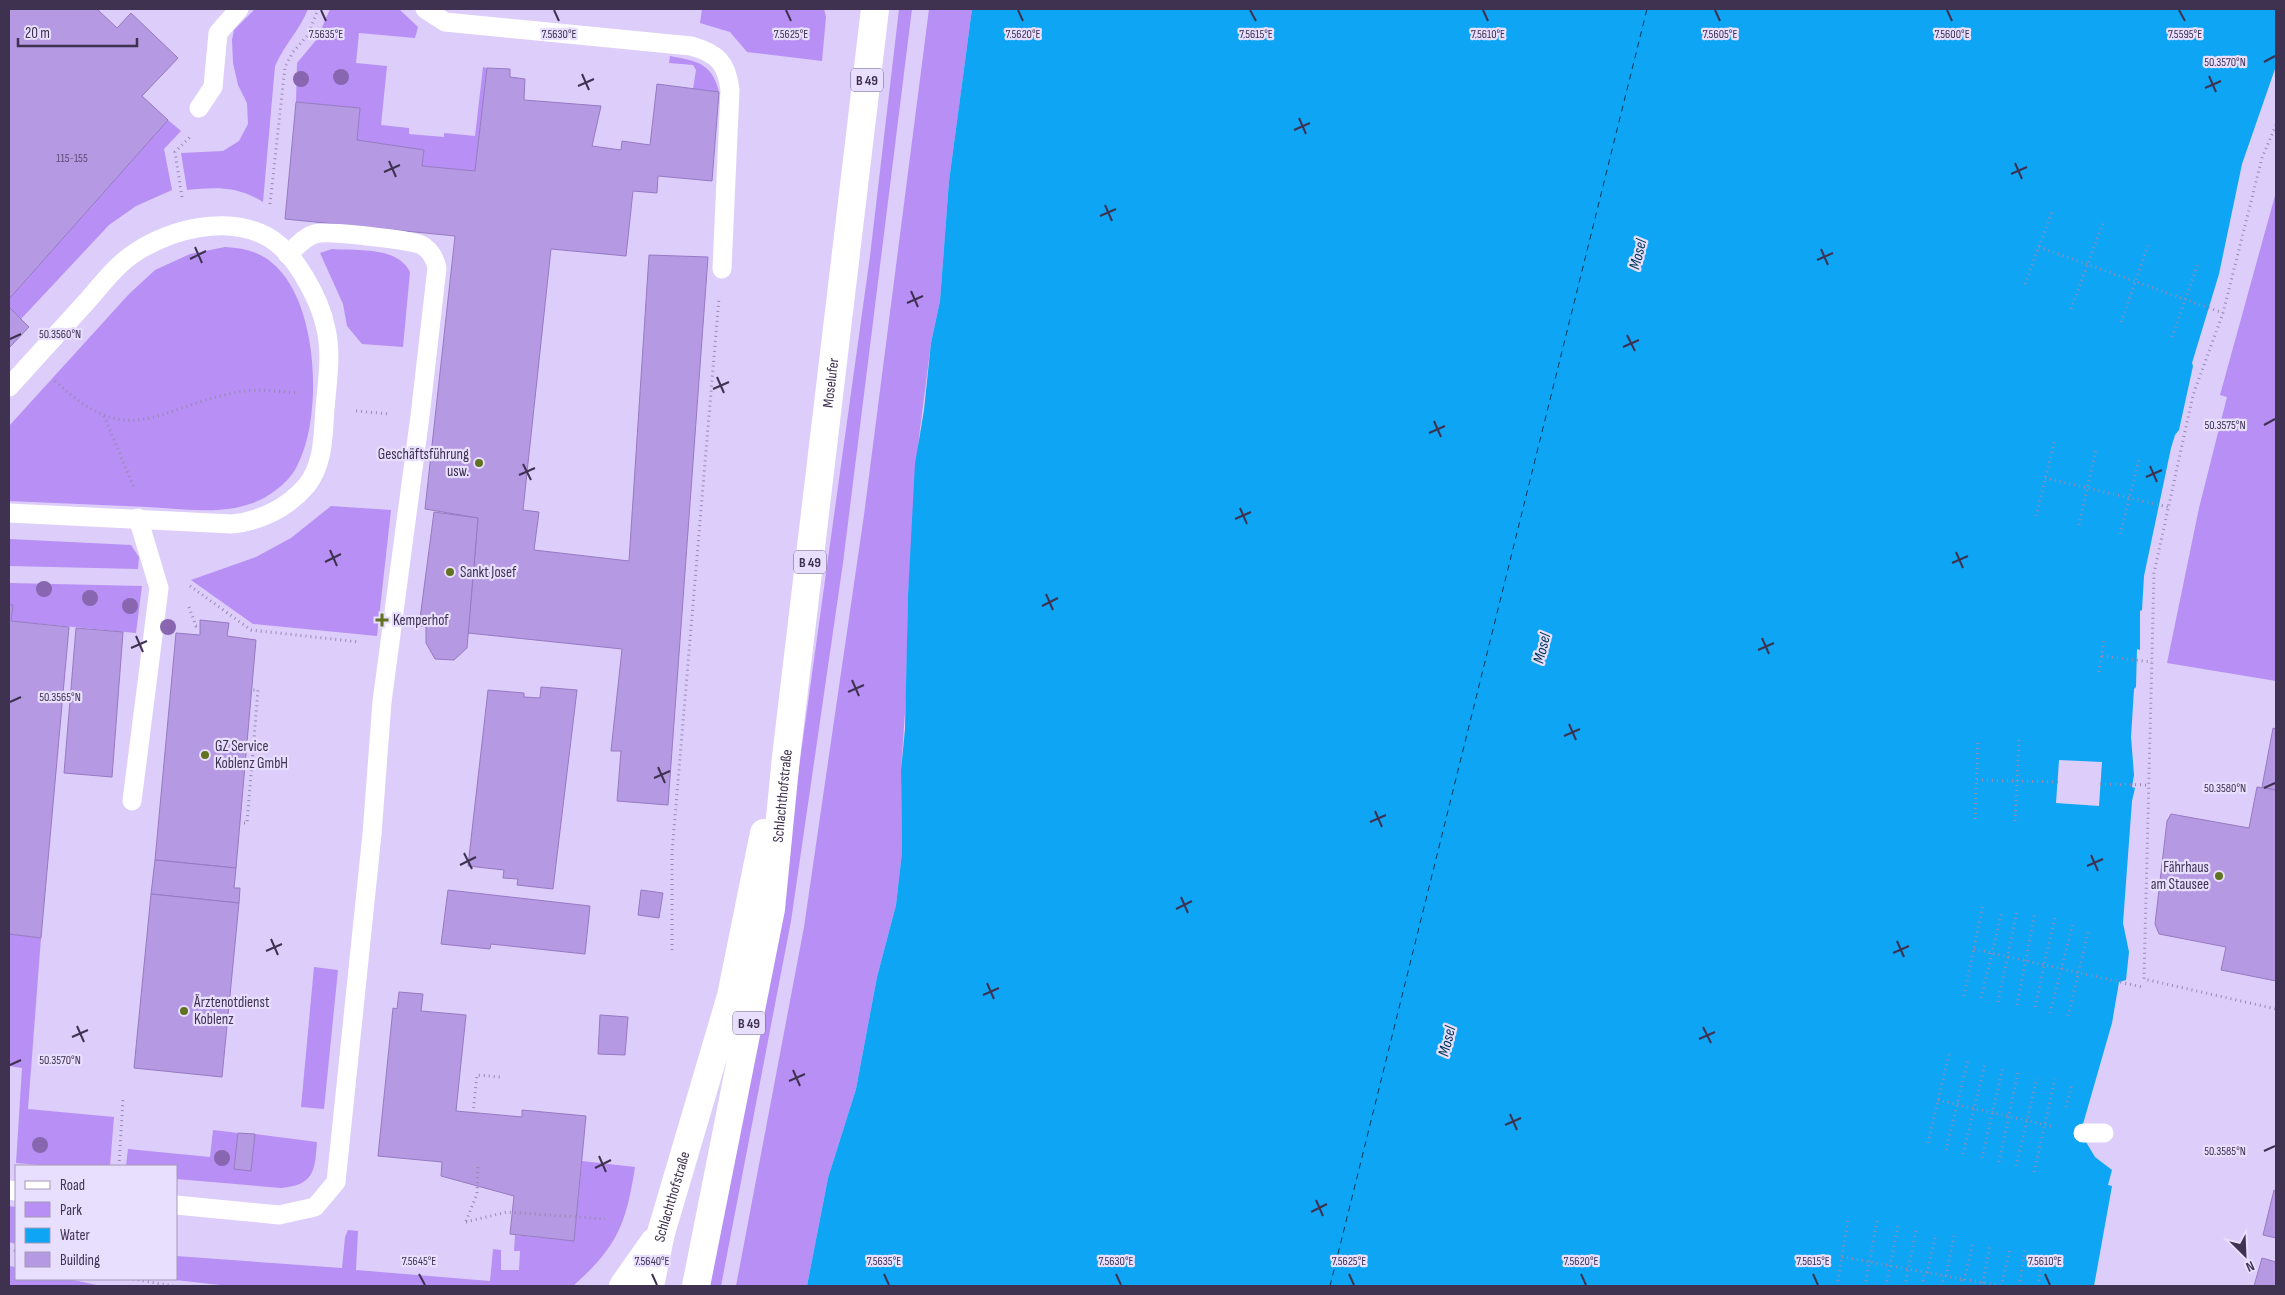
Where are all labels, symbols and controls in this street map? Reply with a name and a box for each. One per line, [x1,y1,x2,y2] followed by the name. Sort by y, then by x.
[18,15,136,47] scale bar
[25,24,50,43] text: 20 m
[309,27,343,42] text: 7.5635°E
[542,27,576,42] text: 7.5630°E
[774,27,808,42] text: 7.5625°E
[1006,27,1041,42] text: 7.5620°E
[1239,27,1273,42] text: 7.5615°E
[1471,27,1505,42] text: 7.5610°E
[1703,27,1737,42] text: 7.5605°E
[1934,27,1970,42] text: 7.5600°E
[2168,27,2202,42] text: 7.5595°E
[2204,55,2246,70] text: 50.3570°N
[851,68,883,92] road number: B 49
[56,151,88,166] house number: 115-155
[1626,236,1652,271] water label: Mosel
[39,327,81,342] text: 50.3560°N
[819,356,843,409] street label: Moselufer
[2204,418,2246,433] text: 50.3575°N
[378,445,469,481] place label: Geschäftsführung usw.
[473,457,485,469] marker: Geschäftsführung usw.
[794,550,826,574] road number: B 49
[460,563,517,582] place label: Sankt Josef
[444,566,456,578] marker: Sankt Josef
[393,611,449,630] place label: Kemperhof
[375,613,389,627] marker: Kemperhof
[1530,630,1556,665] water label: Mosel
[39,690,81,705] text: 50.3565°N
[215,737,288,773] place label: GZ Service Koblenz GmbH
[769,748,797,844] street label: Schlachthofstraße
[199,749,211,761] marker: GZ Service Koblenz GmbH
[2204,781,2246,796] text: 50.3580°N
[2151,858,2209,894] place label: Fährhaus am Stausee
[2213,870,2225,882] marker: Fährhaus am Stausee
[193,993,270,1029] place label: Ärztenotdienst Koblenz
[178,1005,190,1017] marker: Ärztenotdienst Koblenz
[733,1011,765,1034] road number: B 49
[1435,1023,1461,1058] water label: Mosel
[39,1053,81,1068] text: 50.3570°N
[2204,1144,2246,1159] text: 50.3585°N
[650,1149,695,1244] street label: Schlachthofstraße
[15,1165,178,1280] legend
[60,1176,85,1195] text: Road
[60,1201,82,1220] text: Park
[60,1226,91,1245] text: Water
[2220,1230,2270,1280] north arrow
[60,1251,100,1270] text: Building
[402,1254,436,1269] text: 7.5645°E
[634,1254,670,1269] text: 7.5640°E
[867,1254,901,1269] text: 7.5635°E
[1099,1254,1133,1269] text: 7.5630°E
[1332,1254,1366,1269] text: 7.5625°E
[1564,1254,1599,1269] text: 7.5620°E
[1796,1254,1830,1269] text: 7.5615°E
[2028,1254,2062,1269] text: 7.5610°E
[2243,1257,2257,1276] text: N

